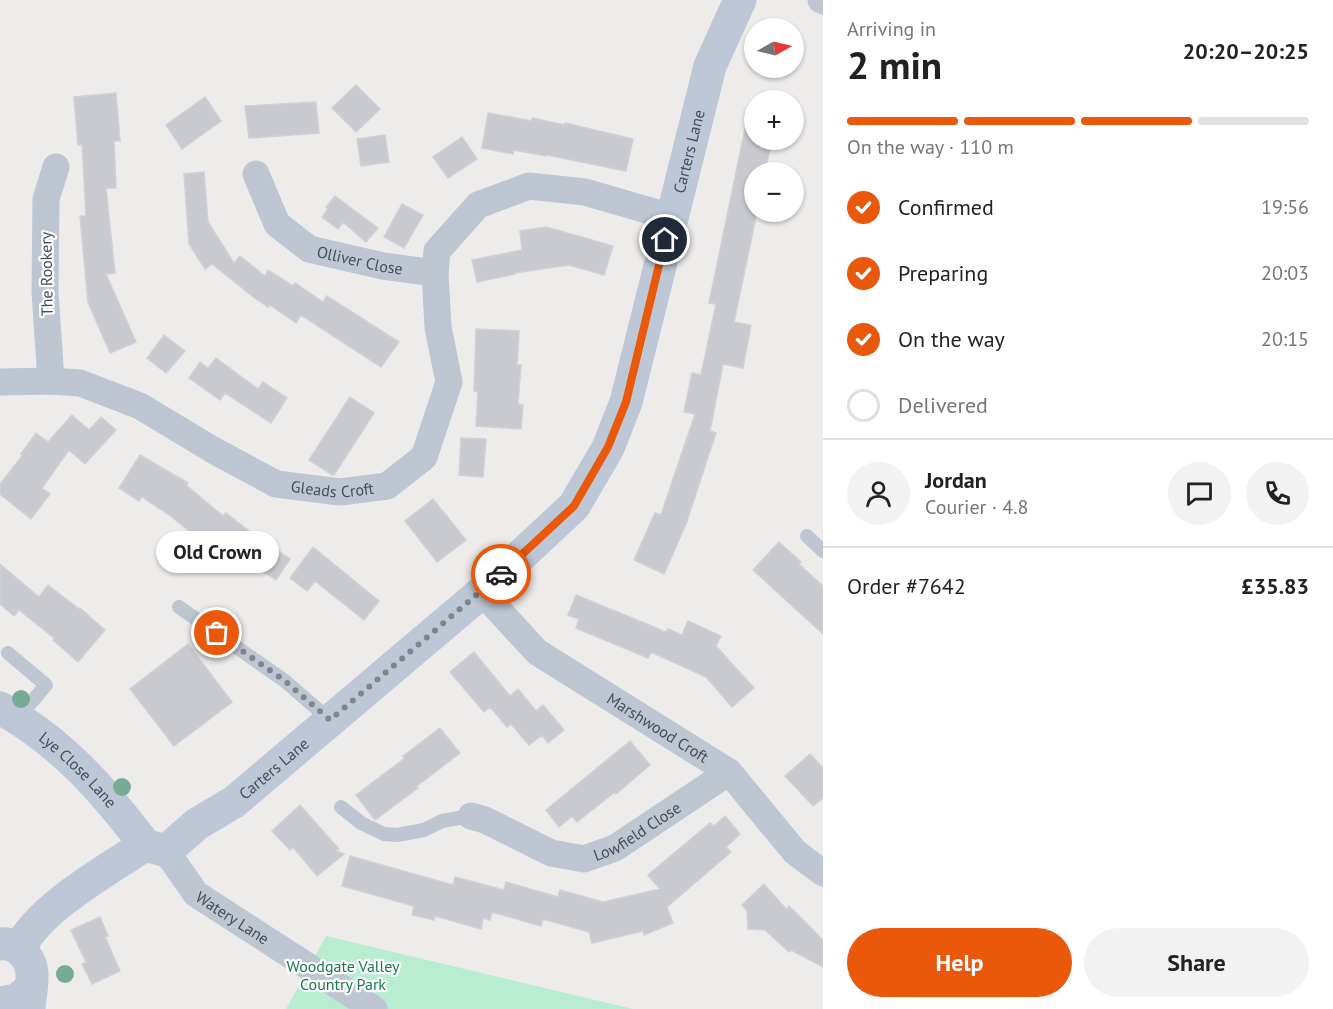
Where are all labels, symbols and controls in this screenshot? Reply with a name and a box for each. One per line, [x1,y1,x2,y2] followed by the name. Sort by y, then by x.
[847,16,936,42] text: Arriving in
[744,18,804,78] north arrow
[744,18,804,222] map controls
[1183,37,1309,65] text: 20:20–20:25
[847,39,942,90] text: 2 min
[744,90,804,150] button: +
[669,107,709,195] street label: Carters Lane
[847,134,1014,160] text: On the way · 110 m
[744,162,804,222] button: −
[847,191,880,224] icon: check
[898,193,994,221] text: Confirmed
[1261,194,1309,220] text: 19:56
[639,214,690,265] pin
[648,223,681,256] icon: home
[35,231,57,316] street label: The Rookery
[315,241,404,279] street label: Olliver Close
[847,257,880,290] icon: check
[898,259,988,287] text: Preparing
[1261,260,1309,286] text: 20:03
[847,323,880,356] icon: check
[898,325,1005,353] text: On the way
[1261,326,1309,352] text: 20:15
[898,391,988,419] text: Delivered
[847,462,910,525] button: person
[1168,462,1231,525] button: chat
[1246,462,1309,525] button: phone
[925,466,987,494] text: Jordan
[290,476,376,502] street label: Gleads Croft
[925,494,1028,520] text: Courier · 4.8
[156,531,278,573] callout: Old Crown
[173,539,262,565] text: Old Crown
[471,544,531,604] courier
[485,558,518,591] icon: car
[847,572,966,600] text: Order #7642
[1241,572,1309,600] text: £35.83
[191,607,242,658] pin
[200,616,233,649] icon: bag
[603,688,713,767] street label: Marshwood Croft
[35,727,121,812] street label: Lye Close Lane
[235,733,313,804] street label: Carters Lane
[591,797,684,865] street label: Lowfield Close
[192,887,273,949] street label: Watery Lane
[847,928,1072,997] button: Help
[1084,928,1309,997] button: Share
[287,956,400,994] park label: Woodgate Valley Country Park

